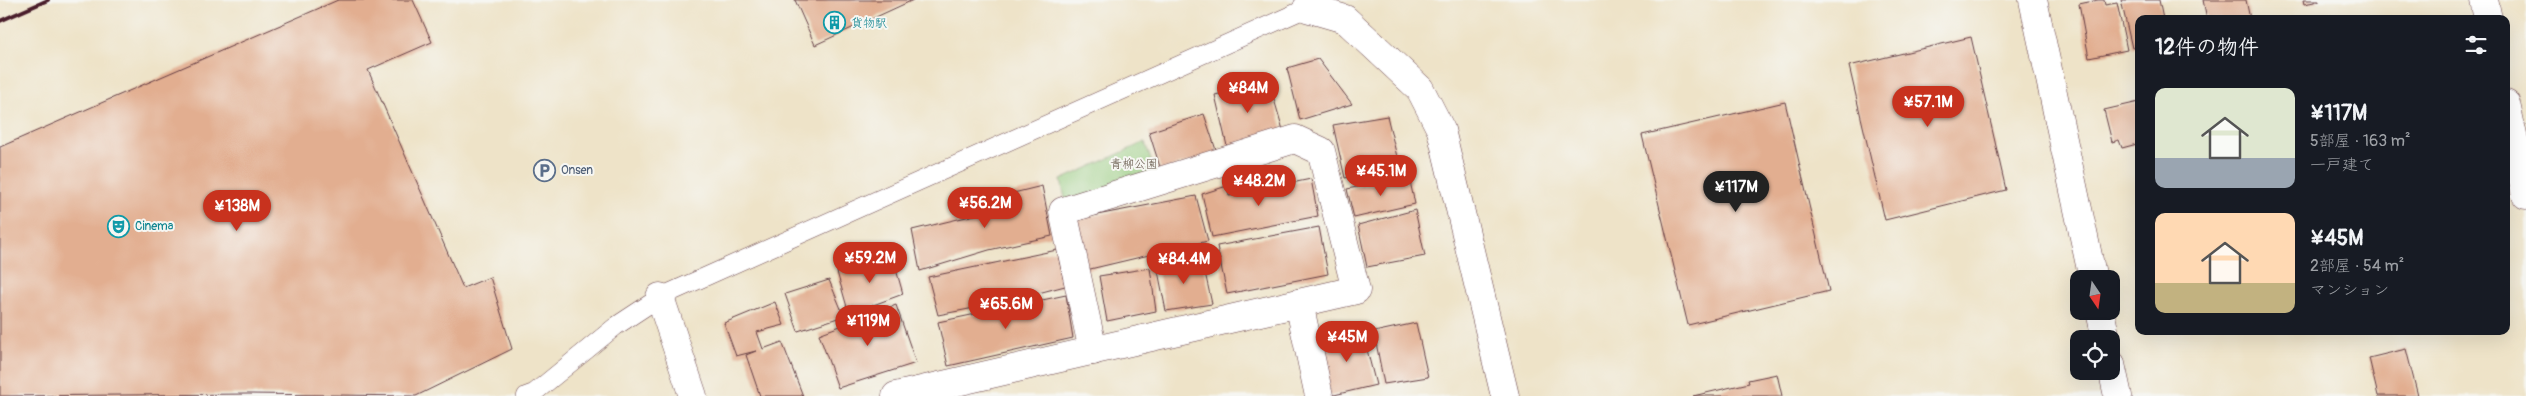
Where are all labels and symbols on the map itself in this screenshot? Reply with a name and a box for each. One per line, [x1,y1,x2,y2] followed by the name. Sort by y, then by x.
[823,11,847,35] building icon: 貨物駅
[851,16,887,31] place label: 貨物駅
[1218,72,1278,114] pin: ¥84M
[1887,86,1969,128] pin: ¥57.1M
[1340,154,1422,197] pin: ¥45.1M
[1110,157,1158,172] park label: 青柳公園
[533,158,557,182] parking icon: Onsen
[561,163,593,178] place label: Onsen
[1218,164,1300,207] pin: ¥48.2M
[1701,170,1771,213] pin: ¥117M
[944,186,1026,229] pin: ¥56.2M
[202,190,272,232] pin: ¥138M
[107,214,131,238] theatre icon: Cinema
[135,219,174,234] place label: Cinema
[829,242,911,284] pin: ¥59.2M
[1143,242,1225,285] pin: ¥84.4M
[2070,270,2120,320] north arrow
[965,288,1047,330] pin: ¥65.6M
[833,304,903,347] pin: ¥119M
[1317,320,1377,363] pin: ¥45M

